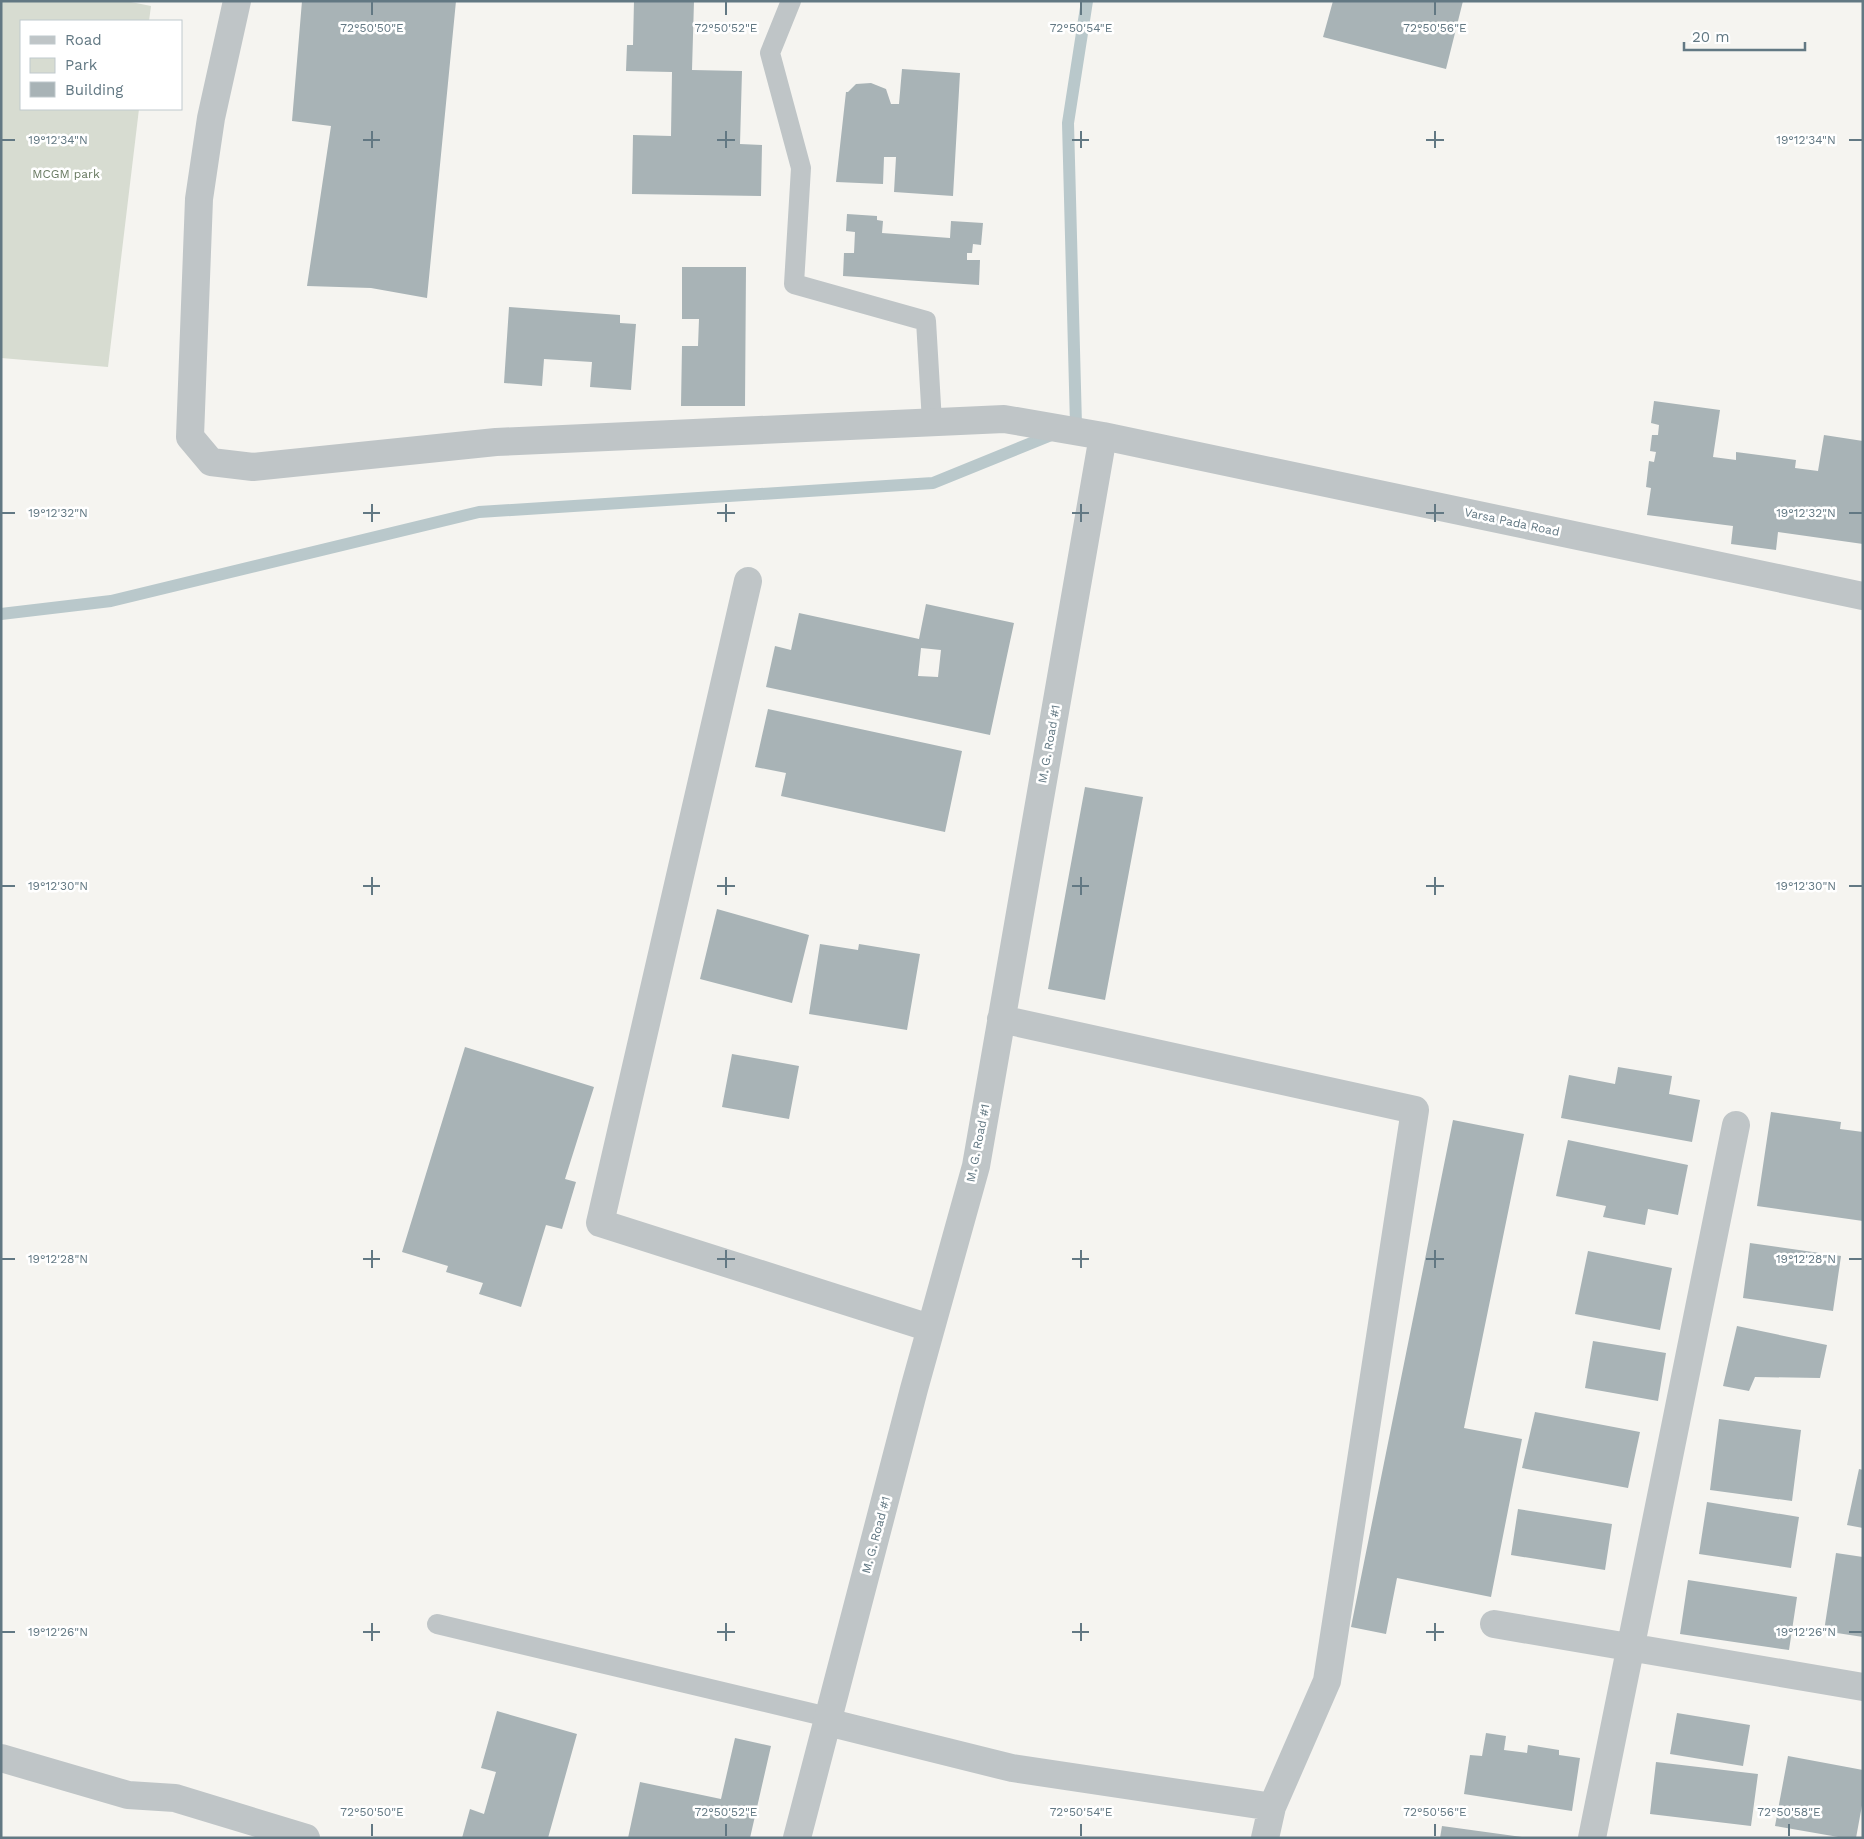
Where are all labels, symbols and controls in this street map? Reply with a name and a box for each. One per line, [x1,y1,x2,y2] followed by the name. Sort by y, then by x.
[20,20,182,110] legend
[1684,20,1805,52] scale bar
[340,21,404,35] text: 72°50'50"E
[695,21,758,35] text: 72°50'52"E
[1050,21,1113,35] text: 72°50'54"E
[1403,21,1467,35] text: 72°50'56"E
[1692,28,1730,46] text: 20 m
[65,31,102,49] text: Road
[65,56,98,74] text: Park
[65,81,123,99] text: Building
[28,133,88,147] text: 19°12'34"N
[1776,133,1836,147] text: 19°12'34"N
[32,167,100,181] park label: MCGM park
[1463,505,1561,539] street label: Varsa Pada Road
[28,506,88,520] text: 19°12'32"N
[1776,506,1836,520] text: 19°12'32"N
[1035,704,1063,784] street label: M. G. Road #1
[28,879,88,893] text: 19°12'30"N
[1776,879,1836,893] text: 19°12'30"N
[964,1103,992,1183] street label: M. G. Road #1
[28,1252,88,1266] text: 19°12'28"N
[1776,1252,1836,1266] text: 19°12'28"N
[859,1495,893,1575] street label: M. G. Road #1
[28,1625,88,1639] text: 19°12'26"N
[1776,1625,1836,1639] text: 19°12'26"N
[340,1805,404,1819] text: 72°50'50"E
[695,1805,758,1819] text: 72°50'52"E
[1050,1805,1113,1819] text: 72°50'54"E
[1403,1805,1467,1819] text: 72°50'56"E
[1757,1805,1821,1819] text: 72°50'58"E

